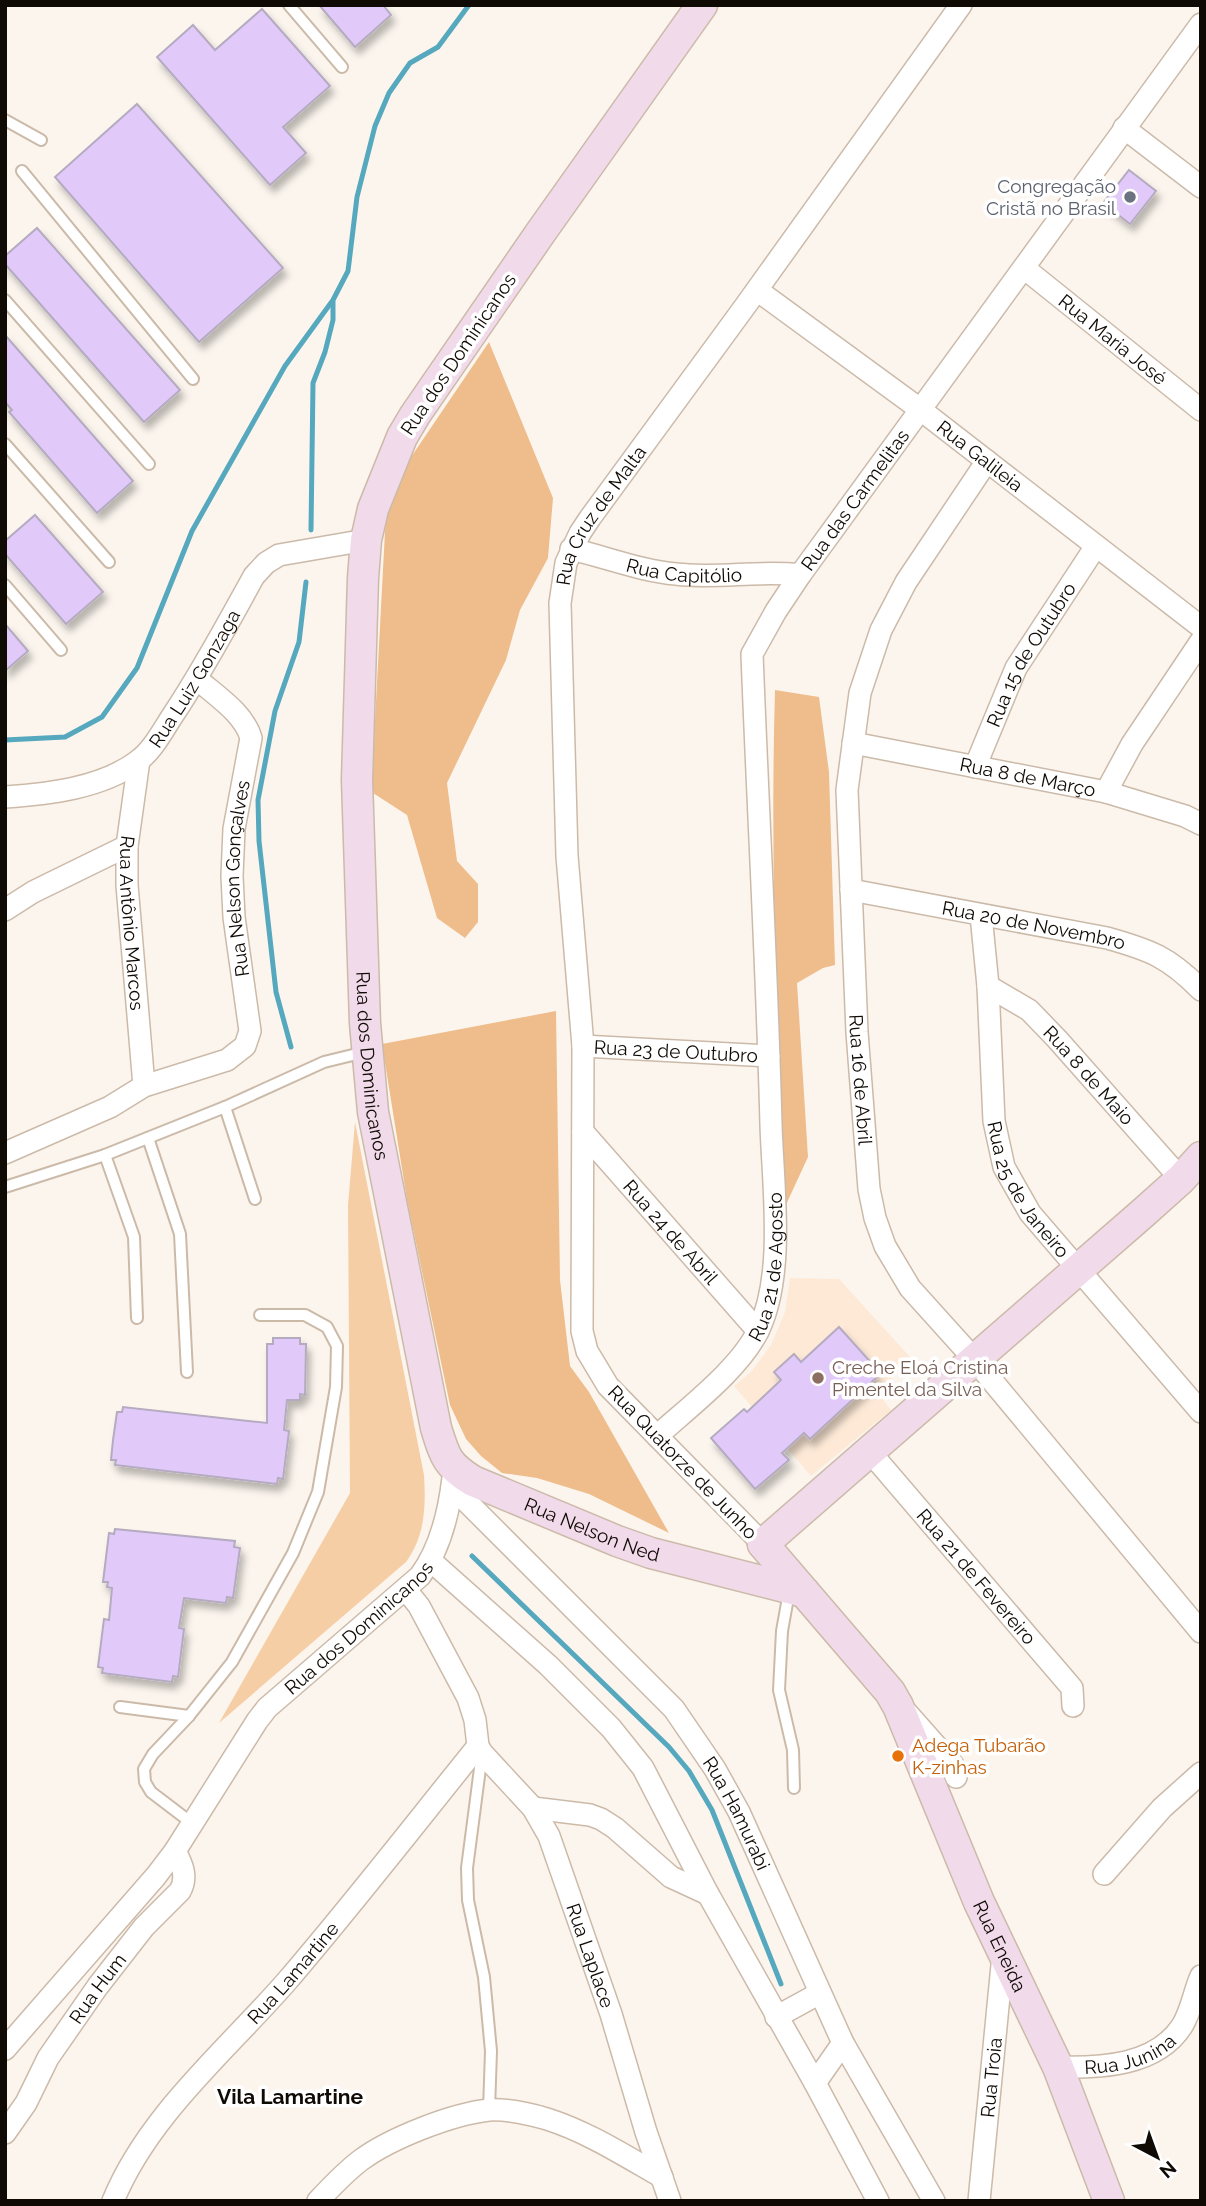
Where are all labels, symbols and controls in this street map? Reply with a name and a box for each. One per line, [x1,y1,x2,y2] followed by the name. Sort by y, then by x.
[986,175,1117,219] place label: Congregação Cristã no Brasil
[1122,189,1138,205] marker: Congregação Cristã no Brasil
[396,269,520,439] street label: Rua dos Dominicanos
[1055,289,1171,389] street label: Rua Maria José
[933,416,1028,496] street label: Rua Galileia
[796,425,913,574] street label: Rua das Carmelitas
[552,441,650,587] street label: Rua Cruz de Malta
[624,554,742,587] street label: Rua Capitólio
[982,578,1080,730] street label: Rua 15 de Outubro
[144,606,244,752] street label: Rua Luiz Gonzaga
[958,753,1097,801] street label: Rua 8 de Março
[221,778,254,978] street label: Rua Nelson Gonçalves
[116,834,149,1011] street label: Rua Antônio Marcos
[940,896,1128,954] street label: Rua 20 de Novembro
[352,971,393,1162] street label: Rua dos Dominicanos
[845,1014,877,1147] street label: Rua 16 de Abril
[1039,1021,1139,1129] street label: Rua 8 de Maio
[593,1036,758,1066] street label: Rua 23 de Outubro
[983,1119,1074,1262] street label: Rua 25 de Janeiro
[619,1175,723,1289] street label: Rua 24 de Abril
[744,1192,787,1345] street label: Rua 21 de Agosto
[832,1356,1008,1400] place label: Creche Eloá Cristina Pimentel da Silva
[810,1370,826,1386] marker: Creche Eloá Cristina Pimentel da Silva
[604,1381,762,1543] street label: Rua Quatorze de Junho
[521,1493,662,1566] street label: Rua Nelson Ned
[913,1504,1041,1649] street label: Rua 21 de Fevereiro
[280,1558,438,1699] street label: Rua dos Dominicanos
[912,1734,1046,1778] place label: Adega Tubarão K-zinhas
[890,1748,906,1764] marker: Adega Tubarão K-zinhas
[699,1752,775,1874] street label: Rua Hamurabi
[969,1897,1031,1995] street label: Rua Eneida
[562,1900,619,2011] street label: Rua Laplace
[243,1918,343,2028] street label: Rua Lamartine
[64,1949,130,2028] street label: Rua Hum
[1084,2030,1180,2078] street label: Rua Junina
[976,2037,1006,2119] street label: Rua Troia
[217,2084,363,2109] district label: Vila Lamartine
[1122,2122,1192,2192] north arrow
[1155,2157,1181,2183] text: N

